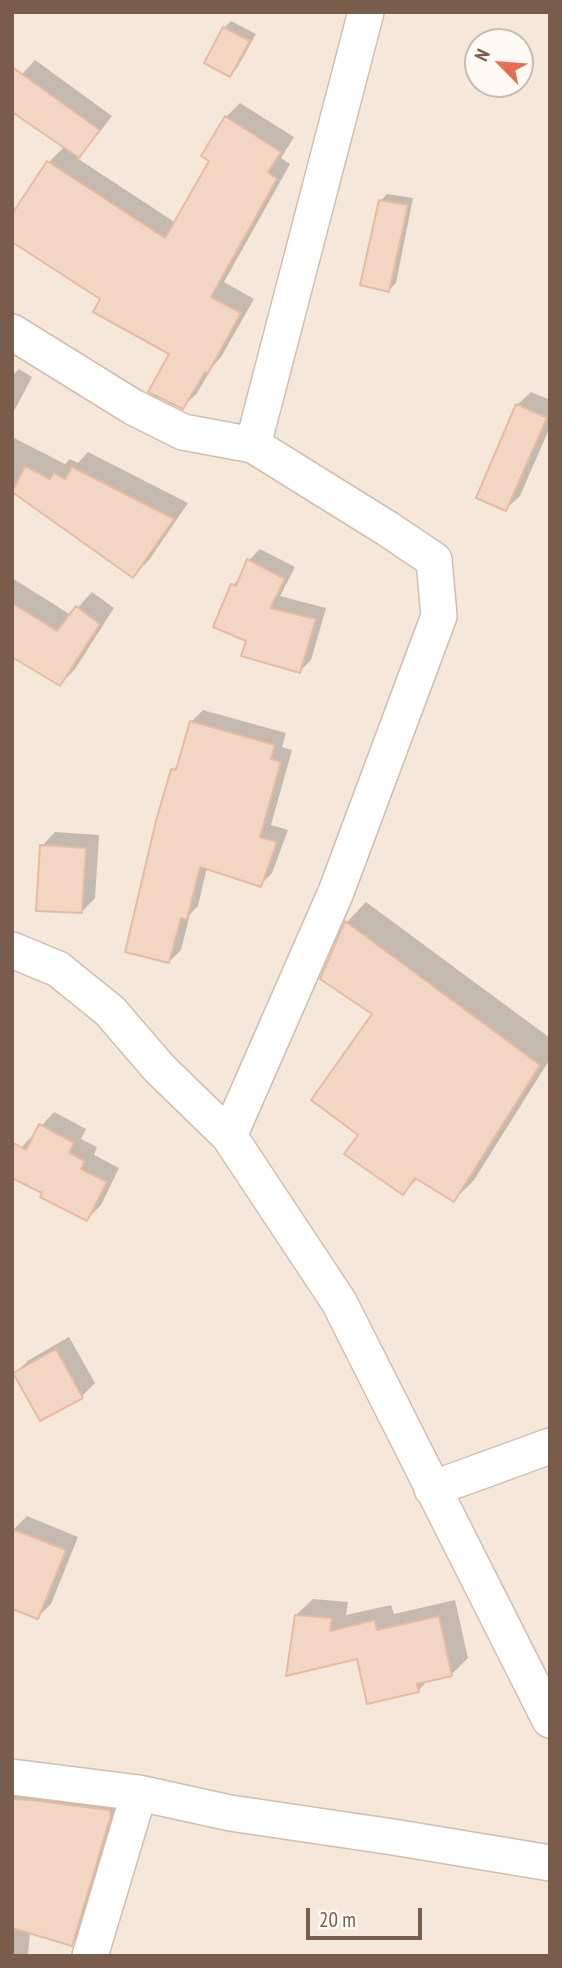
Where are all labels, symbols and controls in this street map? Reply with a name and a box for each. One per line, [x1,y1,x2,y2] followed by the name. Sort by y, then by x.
[464,28,534,98] north arrow
[469,45,495,65] text: N
[310,1895,426,1939] scale bar
[319,1906,356,1933] text: 20 m

